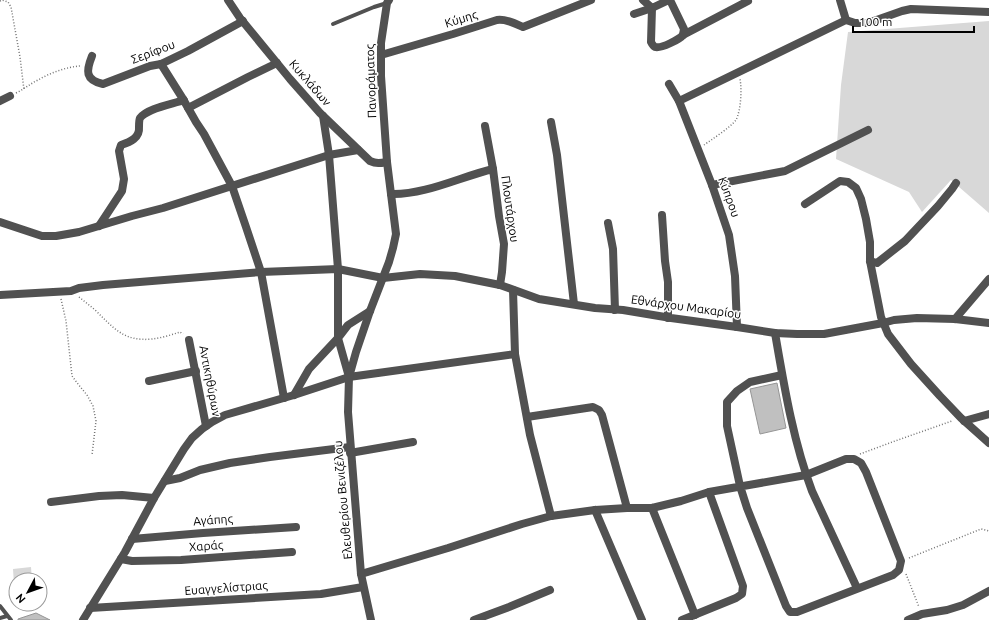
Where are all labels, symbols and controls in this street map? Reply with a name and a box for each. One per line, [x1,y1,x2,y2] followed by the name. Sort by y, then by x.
[443,7,479,31] street label: Κύμης
[853,8,974,34] scale bar
[859,15,892,28] text: 100 m
[129,37,177,66] street label: Σερίφου
[363,43,379,118] street label: Πανοράματος
[287,57,334,108] street label: Κυκλάδων
[499,175,522,243] street label: Πλουτάρχου
[716,175,743,219] street label: Κύπρου
[630,292,742,321] street label: Εθνάρχου Μακαρίου
[197,344,224,418] street label: Αντικηθύρων
[331,440,354,560] street label: Ελευθερίου Βενιζέλου
[193,512,234,528] street label: Αγάπης
[188,538,224,554] street label: Χαράς
[8,572,48,612] north arrow
[184,578,269,598] street label: Ευαγγελίστριας
[13,592,28,606] text: N

